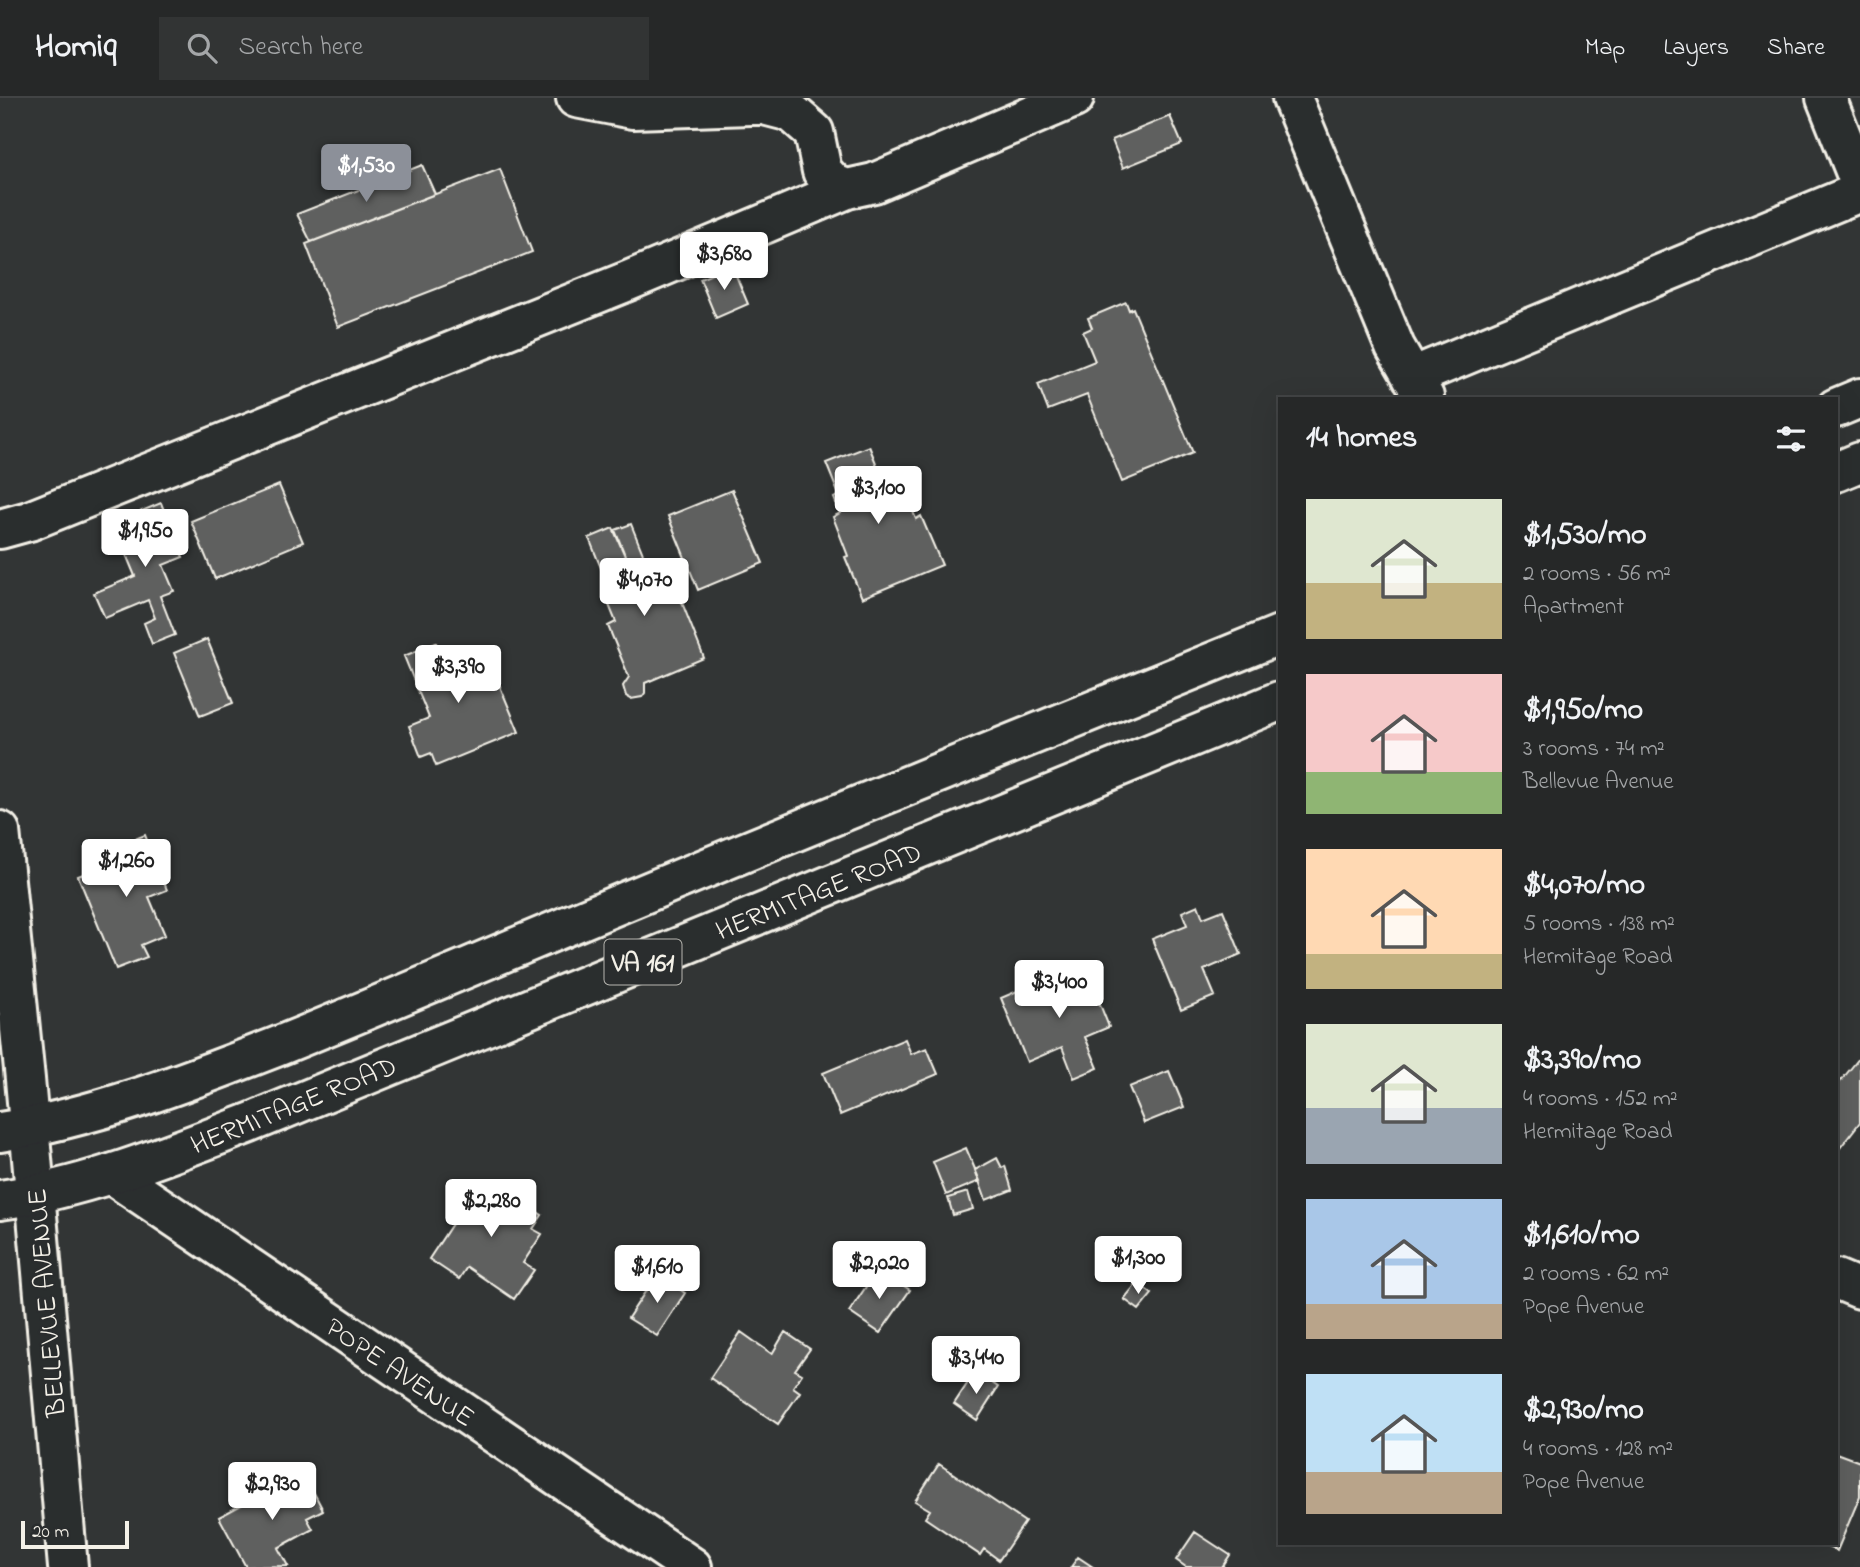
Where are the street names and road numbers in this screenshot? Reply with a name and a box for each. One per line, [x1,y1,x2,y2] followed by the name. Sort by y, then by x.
[710,833,929,953] street label: HERMITAGE ROAD
[604,940,682,984] road number: VA 161
[185,1047,404,1167] street label: HERMITAGE ROAD
[18,1187,79,1420] street label: BELLEVUE AVENUE
[316,1309,482,1439] street label: POPE AVENUE

